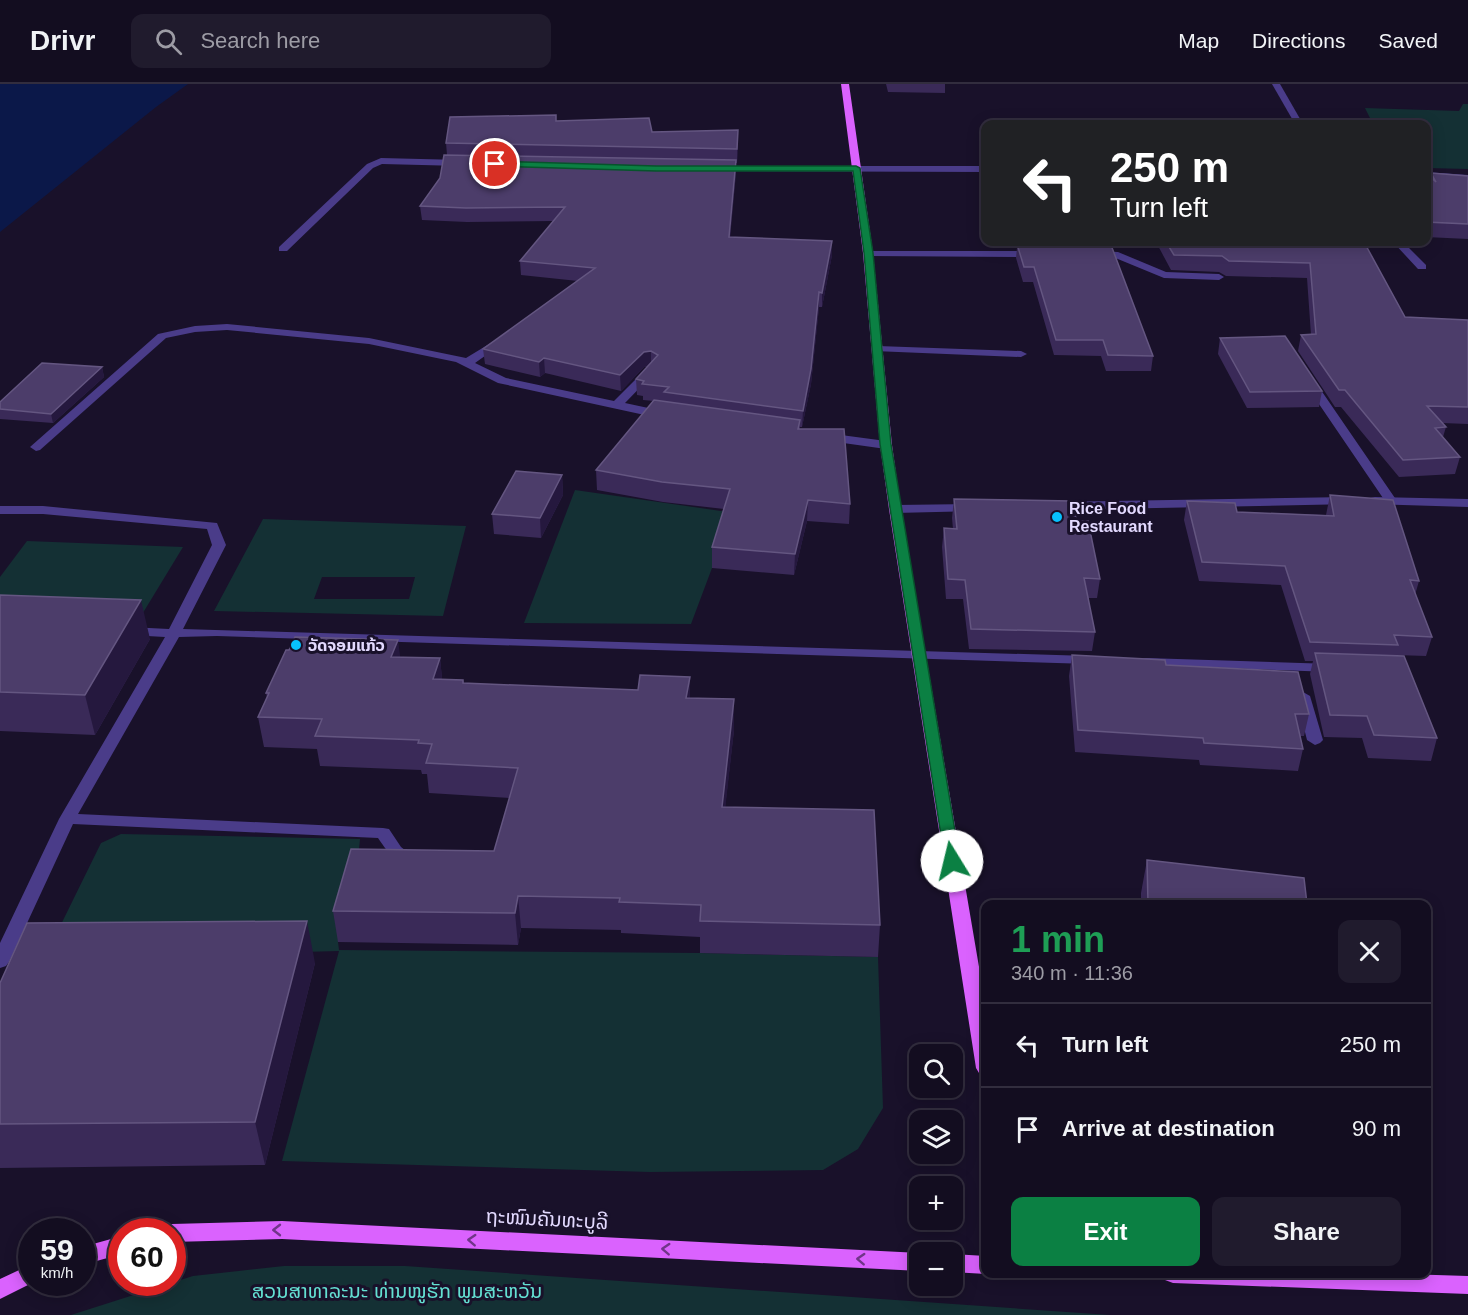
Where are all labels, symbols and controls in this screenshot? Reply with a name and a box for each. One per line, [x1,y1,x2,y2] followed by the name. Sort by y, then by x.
[131,14,551,68] search box
[30,25,95,56] text: Drivr
[152,25,185,58] icon: search
[200,28,320,53] text: Search here
[1178,29,1219,52] text: Map
[1252,29,1345,52] text: Directions
[1378,29,1438,52] text: Saved
[469,138,520,189] pin
[1011,144,1089,222] icon: left
[1110,144,1229,191] text: 250 m
[478,147,511,180] icon: arrive
[1110,193,1208,223] text: Turn left
[1069,500,1153,535] place label: Rice Food Restaurant
[1050,510,1064,524] marker: Rice Food Restaurant
[308,637,385,654] place label: ວັດຈອມແກ້ວ
[289,638,303,652] marker: ວັດຈອມແກ້ວ
[920,829,984,893] position arrow
[1011,919,1105,960] text: 1 min
[1338,920,1401,983] button: close
[1011,962,1133,984] text: 340 m · 11:36
[1011,1029,1044,1062] icon: left
[1062,1032,1148,1057] text: Turn left
[1340,1032,1401,1057] text: 250 m
[909,1044,963,1296] map controls
[909,1044,963,1098] button: search
[909,1110,963,1164] button: layers
[1011,1113,1044,1146] icon: arrive
[1062,1116,1275,1141] text: Arrive at destination
[1352,1116,1401,1141] text: 90 m
[909,1176,963,1230] button: +
[1011,1197,1200,1266] button: Exit
[1212,1197,1401,1266] button: Share
[485,1205,609,1235] street label: ຖະໜົນຄັນທະບູລີ
[108,1218,186,1296] speed limit sign: 60
[272,1224,281,1236] one-way arrow
[40,1233,74,1266] text: 59
[467,1233,476,1246] one-way arrow
[909,1242,963,1296] button: −
[662,1243,671,1256] one-way arrow
[857,1252,866,1265] one-way arrow
[41,1264,73,1281] text: km/h
[252,1280,542,1304] park label: ສວນສາທາລະນະ ທ່ານໜູຮັກ ພູມສະຫວັນ

